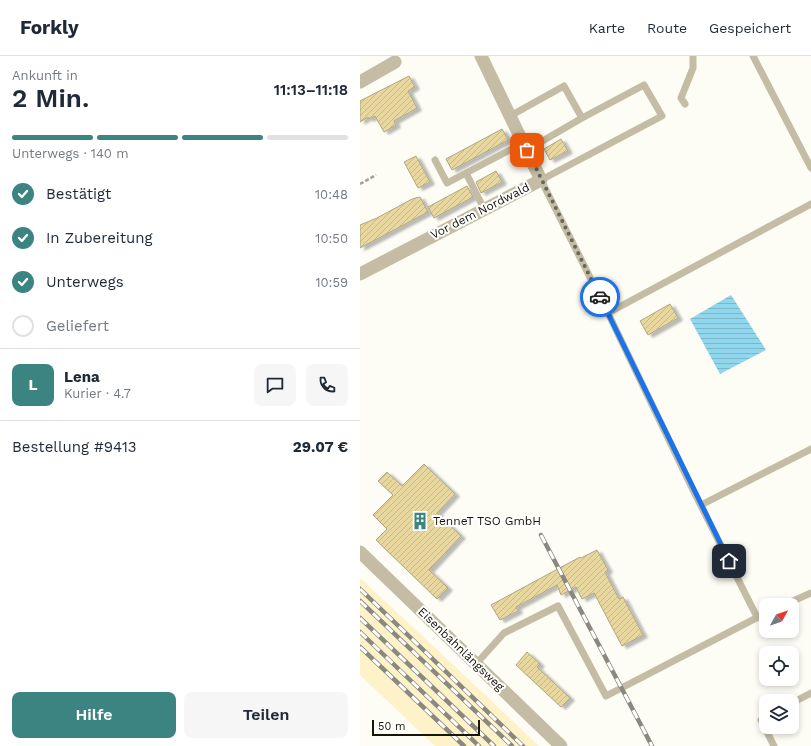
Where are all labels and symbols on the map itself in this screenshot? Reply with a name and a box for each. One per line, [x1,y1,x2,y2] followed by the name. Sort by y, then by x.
[510,133,544,167] pin
[428,180,532,242] street label: Vor dem Nordwald
[580,277,620,317] courier
[410,511,430,531] building icon: TenneT TSO GmbH
[433,514,541,528] place label: TenneT TSO GmbH
[712,544,746,578] pin
[759,598,799,638] north arrow
[415,604,507,694] street label: Eisenbahnlängsweg
[372,718,480,737] scale bar

